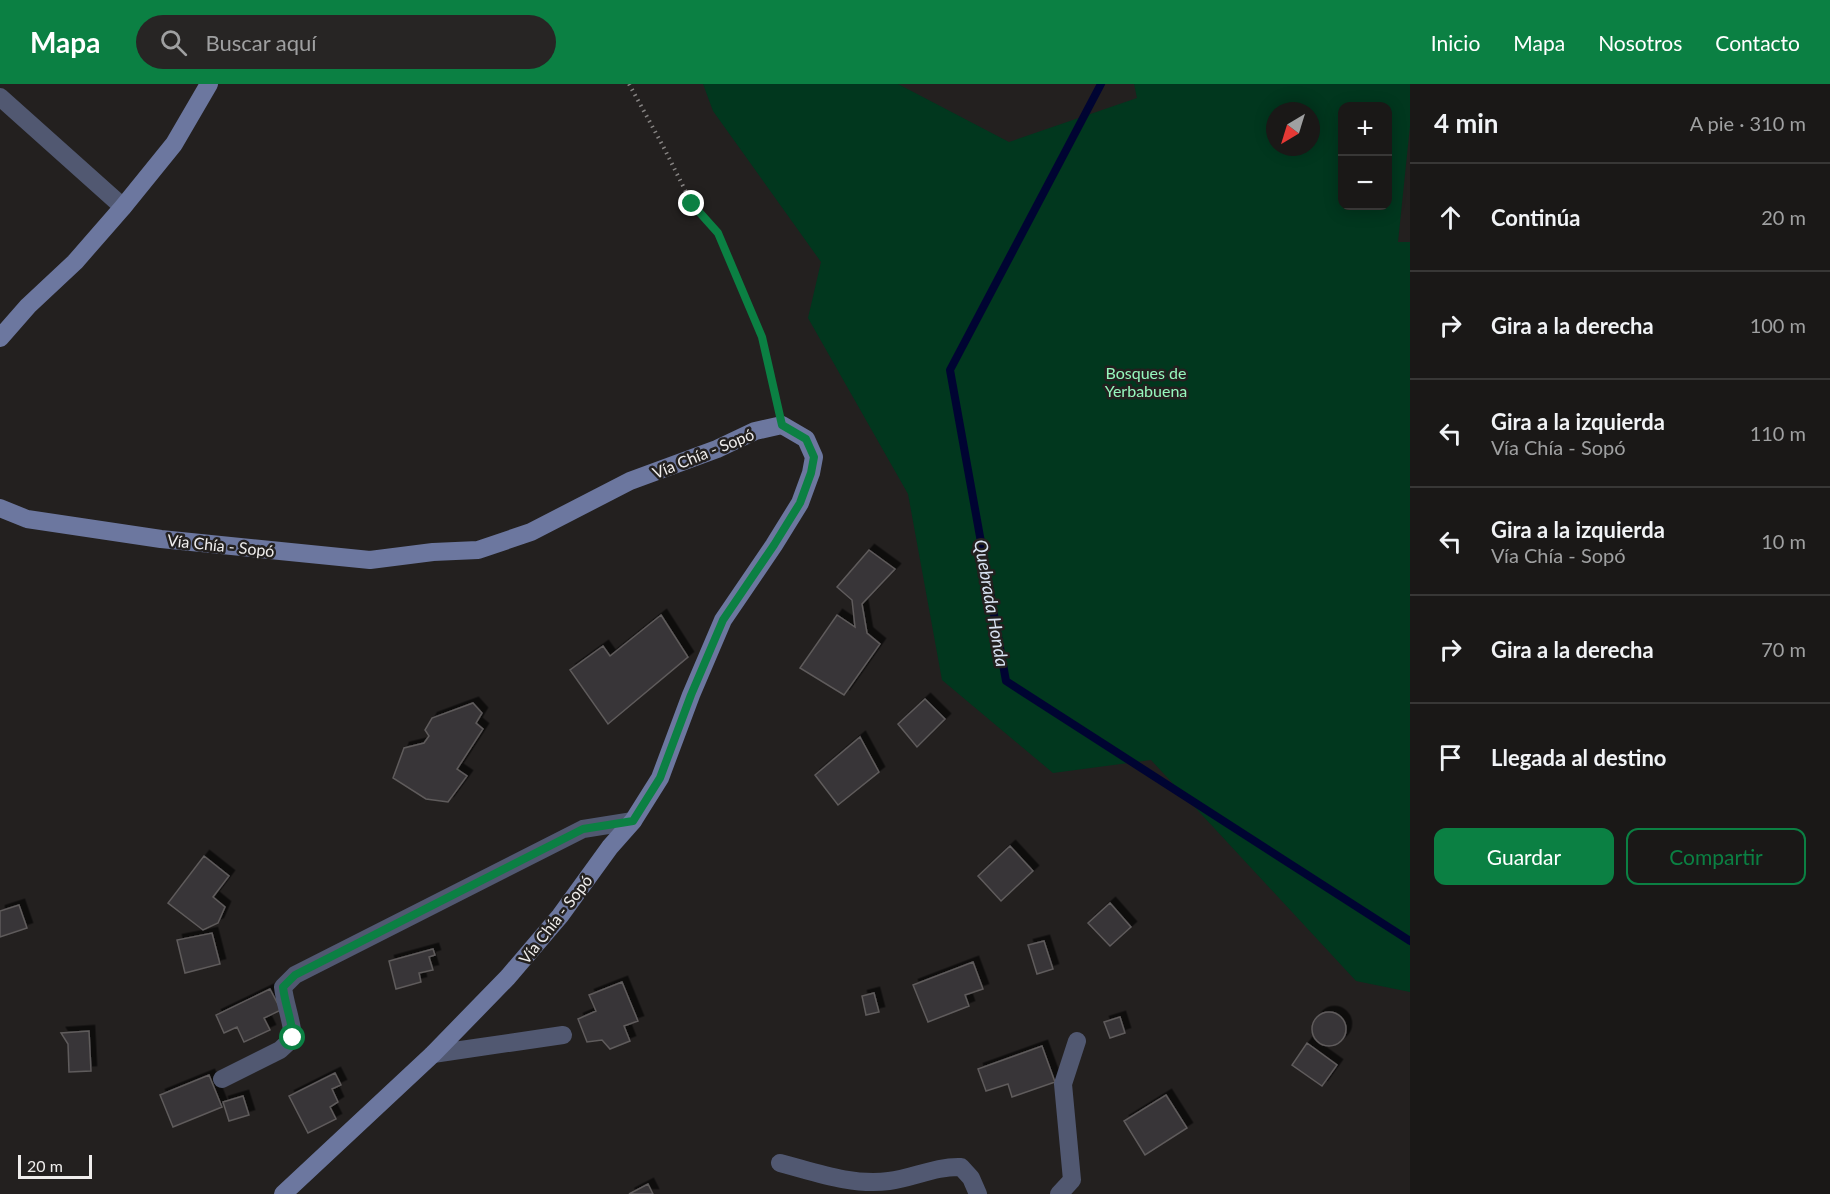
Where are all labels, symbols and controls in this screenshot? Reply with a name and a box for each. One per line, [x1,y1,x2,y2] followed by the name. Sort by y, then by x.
[136,15,556,69] search box
[30,25,100,59] text: Mapa
[157,26,190,59] icon: search
[205,29,317,56] text: Buscar aquí
[1431,30,1480,55] text: Inicio
[1513,30,1565,55] text: Mapa
[1598,30,1682,55] text: Nosotros
[1715,30,1800,55] text: Contacto
[1266,102,1320,156] north arrow
[1338,102,1392,210] map controls
[1338,102,1392,156] button: +
[1434,107,1498,139] text: 4 min
[1690,111,1806,135] text: A pie · 310 m
[1338,156,1392,210] button: −
[678,190,704,216] route end
[1434,201,1467,234] icon: ahead
[1491,204,1580,231] text: Continúa
[1761,205,1806,229] text: 20 m
[1434,309,1467,342] icon: right
[1491,312,1654,339] text: Gira a la derecha
[1750,313,1806,337] text: 100 m
[1105,363,1187,400] park label: Bosques de Yerbabuena
[1491,408,1665,435] text: Gira a la izquierda
[1434,417,1467,450] icon: left
[1750,421,1806,445] text: 110 m
[650,424,756,482] street label: Vía Chía - Sopó
[1491,435,1626,459] text: Vía Chía - Sopó
[1491,516,1665,543] text: Gira a la izquierda
[1434,525,1467,558] icon: left
[1761,529,1806,553] text: 10 m
[166,530,276,560] street label: Vía Chía - Sopó
[970,538,1014,668] water label: Quebrada Honda
[1491,543,1626,567] text: Vía Chía - Sopó
[1434,633,1467,666] icon: right
[1491,636,1654,663] text: Gira a la derecha
[1761,637,1806,661] text: 70 m
[1434,741,1467,774] icon: arrive
[1491,744,1667,771] text: Llegada al destino
[1434,828,1614,885] button: Guardar
[1626,828,1806,885] button: Compartir
[514,871,596,967] street label: Vía Chía - Sopó
[279,1024,305,1050] route start
[18,1152,92,1180] scale bar
[27,1156,63,1175] text: 20 m

